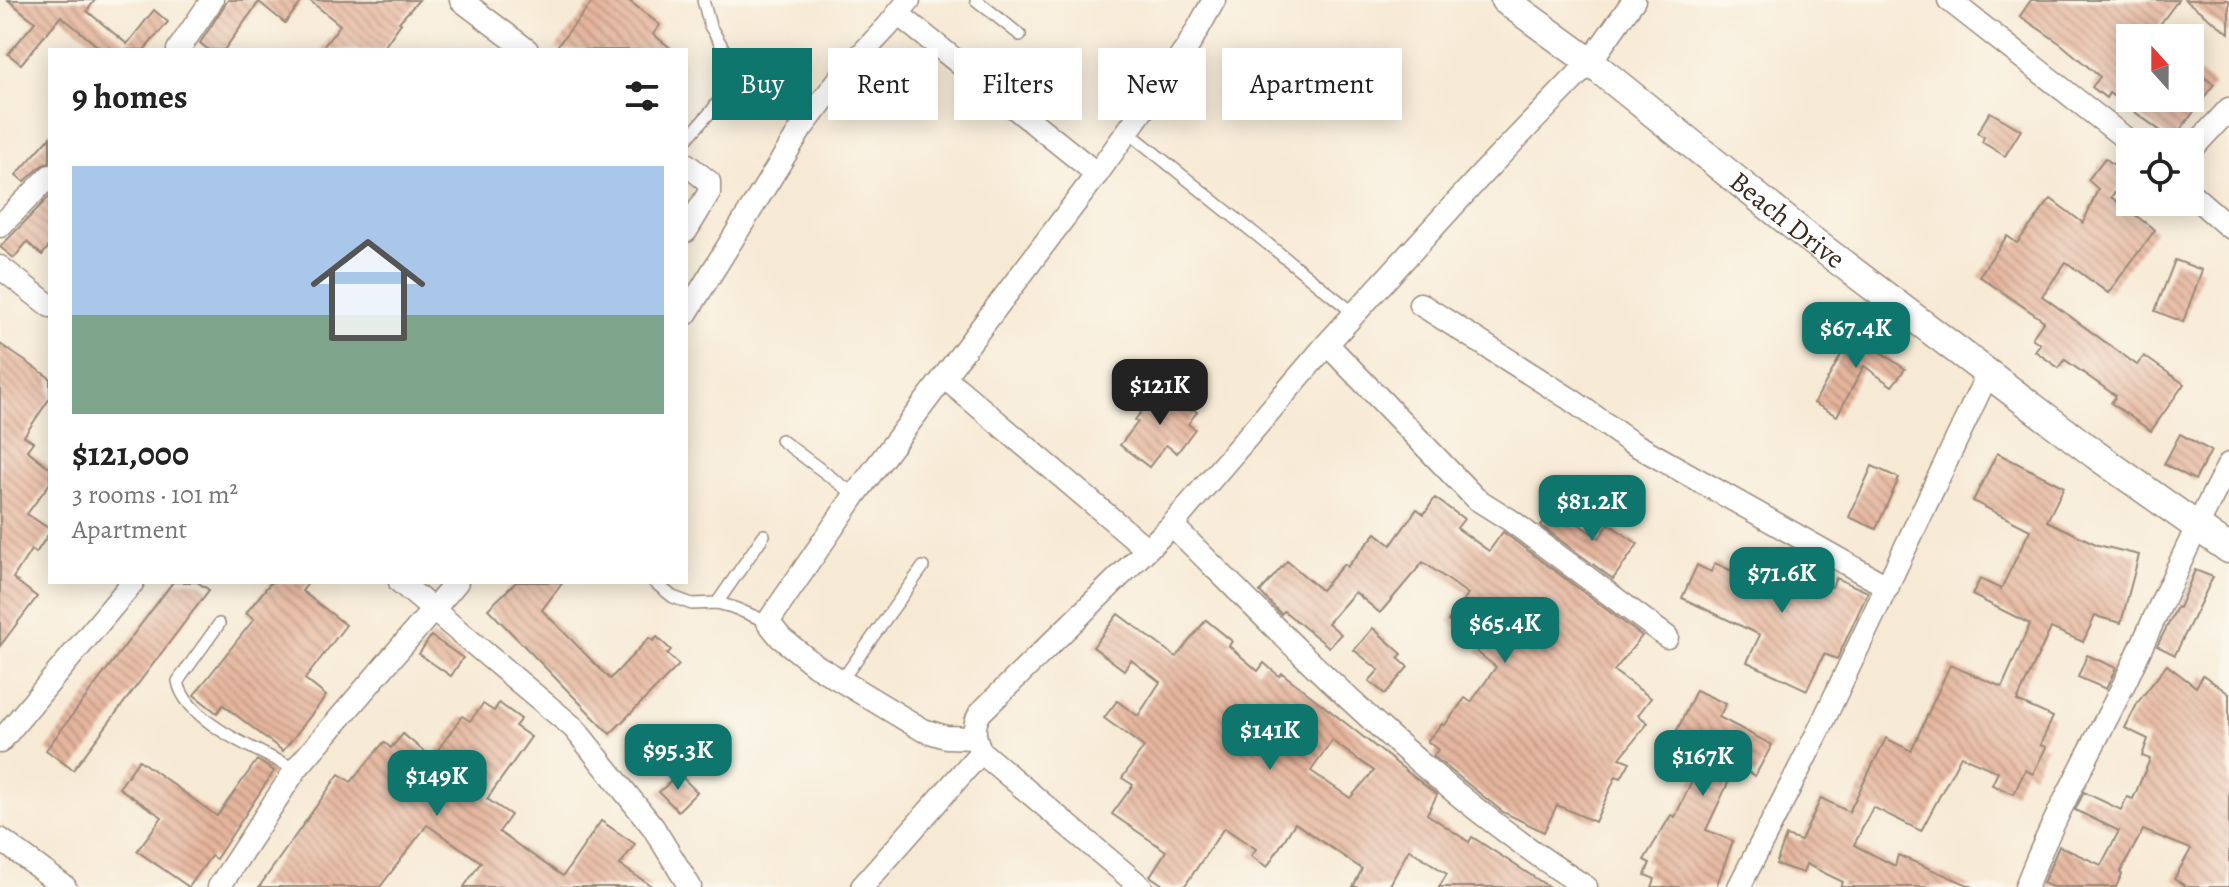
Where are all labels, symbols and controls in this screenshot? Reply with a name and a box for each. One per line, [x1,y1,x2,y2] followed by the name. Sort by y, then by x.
[2116,24,2204,112] north arrow
[2116,24,2204,216] map controls
[712,48,812,120] chip: Buy
[828,48,938,120] chip: Rent
[954,48,1082,120] chip: Filters
[1098,48,1206,120] chip: New
[1222,48,1402,120] chip: Apartment
[72,73,188,120] text: 9 homes
[620,74,664,118] icon: filters
[2116,128,2204,216] button: locate
[1721,163,1853,278] street label: Beach Drive
[296,218,440,362] icon: home
[1791,302,1921,370] pin: $67.4K
[1820,310,1892,345] text: $67.4K
[1104,359,1216,427] pin: $121K
[1130,367,1190,402] text: $121K
[72,430,189,477] text: $121,000
[1527,475,1657,543] pin: $81.2K
[72,477,238,512] text: 3 rooms · 101 m²
[1557,483,1627,518] text: $81.2K
[72,512,187,547] text: Apartment
[1717,547,1847,615] pin: $71.6K
[1748,555,1816,590] text: $71.6K
[1440,597,1570,665] pin: $65.4K
[1469,605,1541,640] text: $65.4K
[1214,704,1326,772] pin: $141K
[1240,712,1300,747] text: $141K
[613,724,743,792] pin: $95.3K
[1647,730,1759,798] pin: $167K
[643,732,713,767] text: $95.3K
[1672,738,1734,773] text: $167K
[381,750,493,818] pin: $149K
[406,758,468,793] text: $149K

